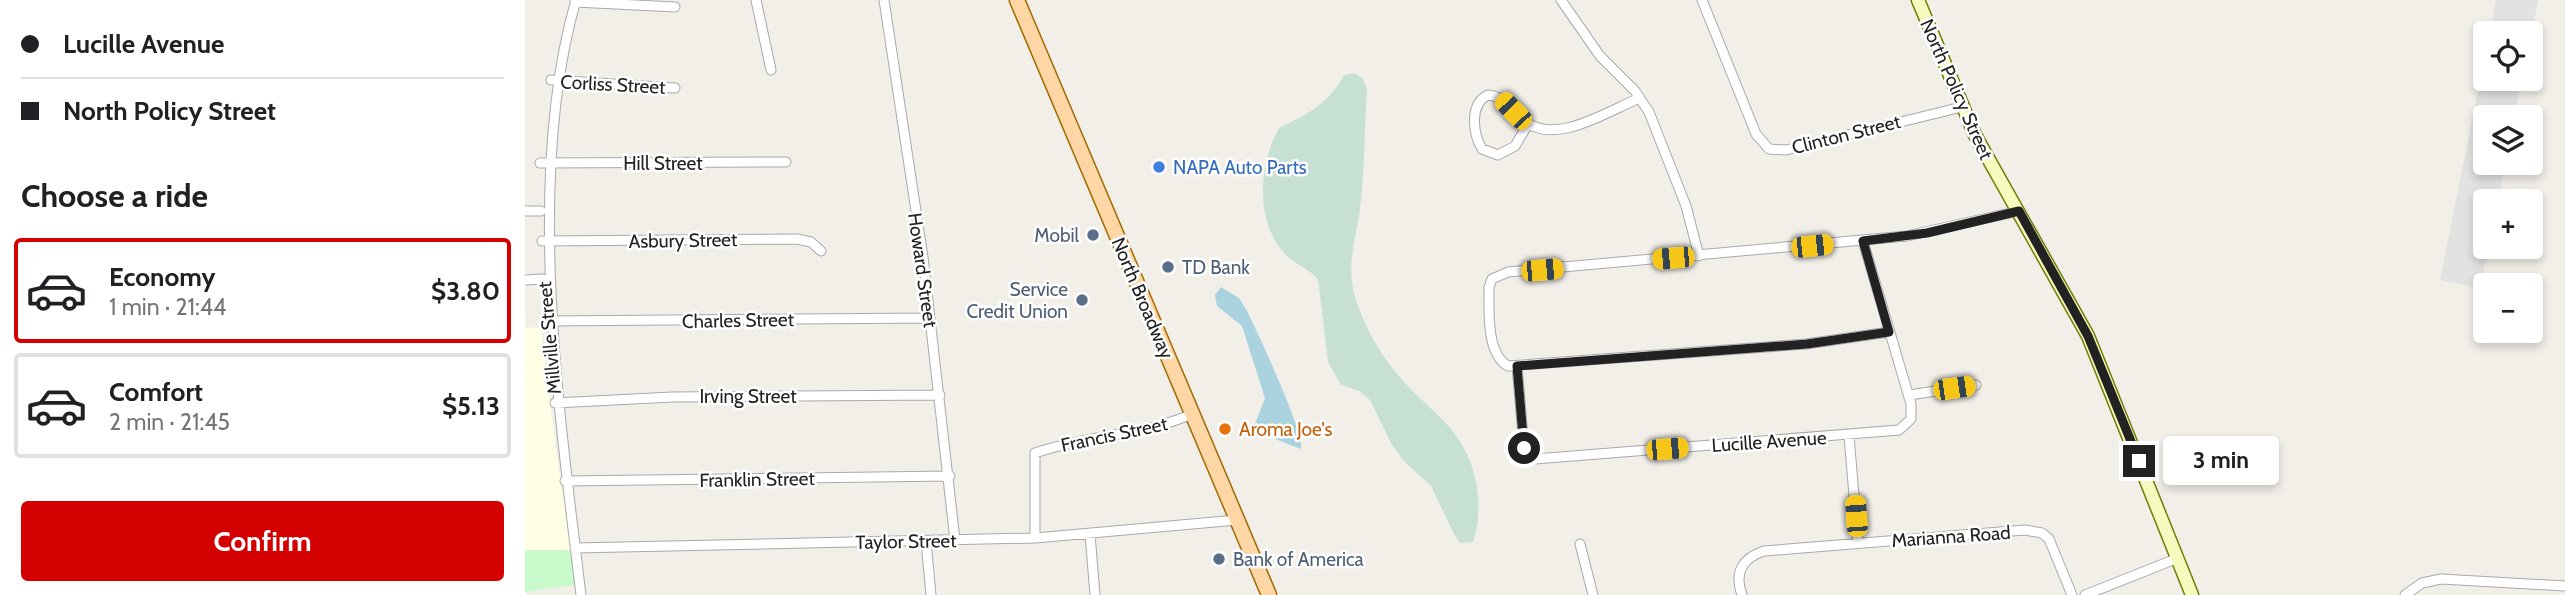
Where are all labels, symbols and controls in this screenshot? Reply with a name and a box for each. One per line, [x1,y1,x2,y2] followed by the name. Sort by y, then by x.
[1915,15,1998,164] street label: North Policy Street
[2473,21,2543,343] map controls
[2473,21,2543,91] button: locate
[63,28,224,60] text: Lucille Avenue
[560,70,667,99] street label: Corliss Street
[1491,89,1536,133] car
[63,95,276,127] text: North Policy Street
[2473,105,2543,175] button: layers
[1789,110,1903,159] street label: Clinton Street
[623,152,703,175] street label: Hill Street
[1173,156,1307,179] place label: NAPA Auto Parts
[1151,159,1167,175] marker: NAPA Auto Parts
[21,176,208,215] text: Choose a ride
[2473,189,2543,259] button: +
[903,211,942,330] street label: Howard Street
[1034,224,1080,247] place label: Mobil
[1085,227,1101,243] marker: Mobil
[628,228,738,253] street label: Asbury Street
[1791,233,1834,259] car
[1107,234,1179,363] street label: North Broadway
[1652,246,1695,270] car
[1182,256,1250,279] place label: TD Bank
[1521,258,1564,282] car
[25,259,88,322] icon: car
[1160,259,1176,275] marker: TD Bank
[109,261,215,293] text: Economy
[2473,273,2543,343] button: −
[431,275,500,307] text: $3.80
[967,278,1068,323] place label: Service Credit Union
[533,280,566,395] street label: Millville Street
[1074,292,1090,308] marker: Service Credit Union
[109,293,226,321] text: 1 min · 21:44
[682,308,795,333] street label: Charles Street
[25,374,88,437] icon: car
[1932,375,1977,401] car
[109,376,203,408] text: Comfort
[699,385,797,408] street label: Irving Street
[442,390,500,422] text: $5.13
[109,408,230,436] text: 2 min · 21:45
[1059,412,1170,457] street label: Francis Street
[1239,418,1332,441] place label: Aroma Joe's
[1217,421,1233,437] marker: Aroma Joe's
[1711,426,1828,457] street label: Lucille Avenue
[1508,432,1540,464] route start
[2163,436,2279,486] callout: 3 min
[1646,437,1689,461] car
[2123,445,2155,477] route end
[2193,446,2249,474] text: 3 min
[699,467,816,492] street label: Franklin Street
[1845,494,1868,538] car
[21,501,504,581] button: Confirm
[1891,521,2011,552] street label: Marianna Road
[855,529,957,554] street label: Taylor Street
[1233,548,1364,571] place label: Bank of America
[1211,551,1227,567] marker: Bank of America

